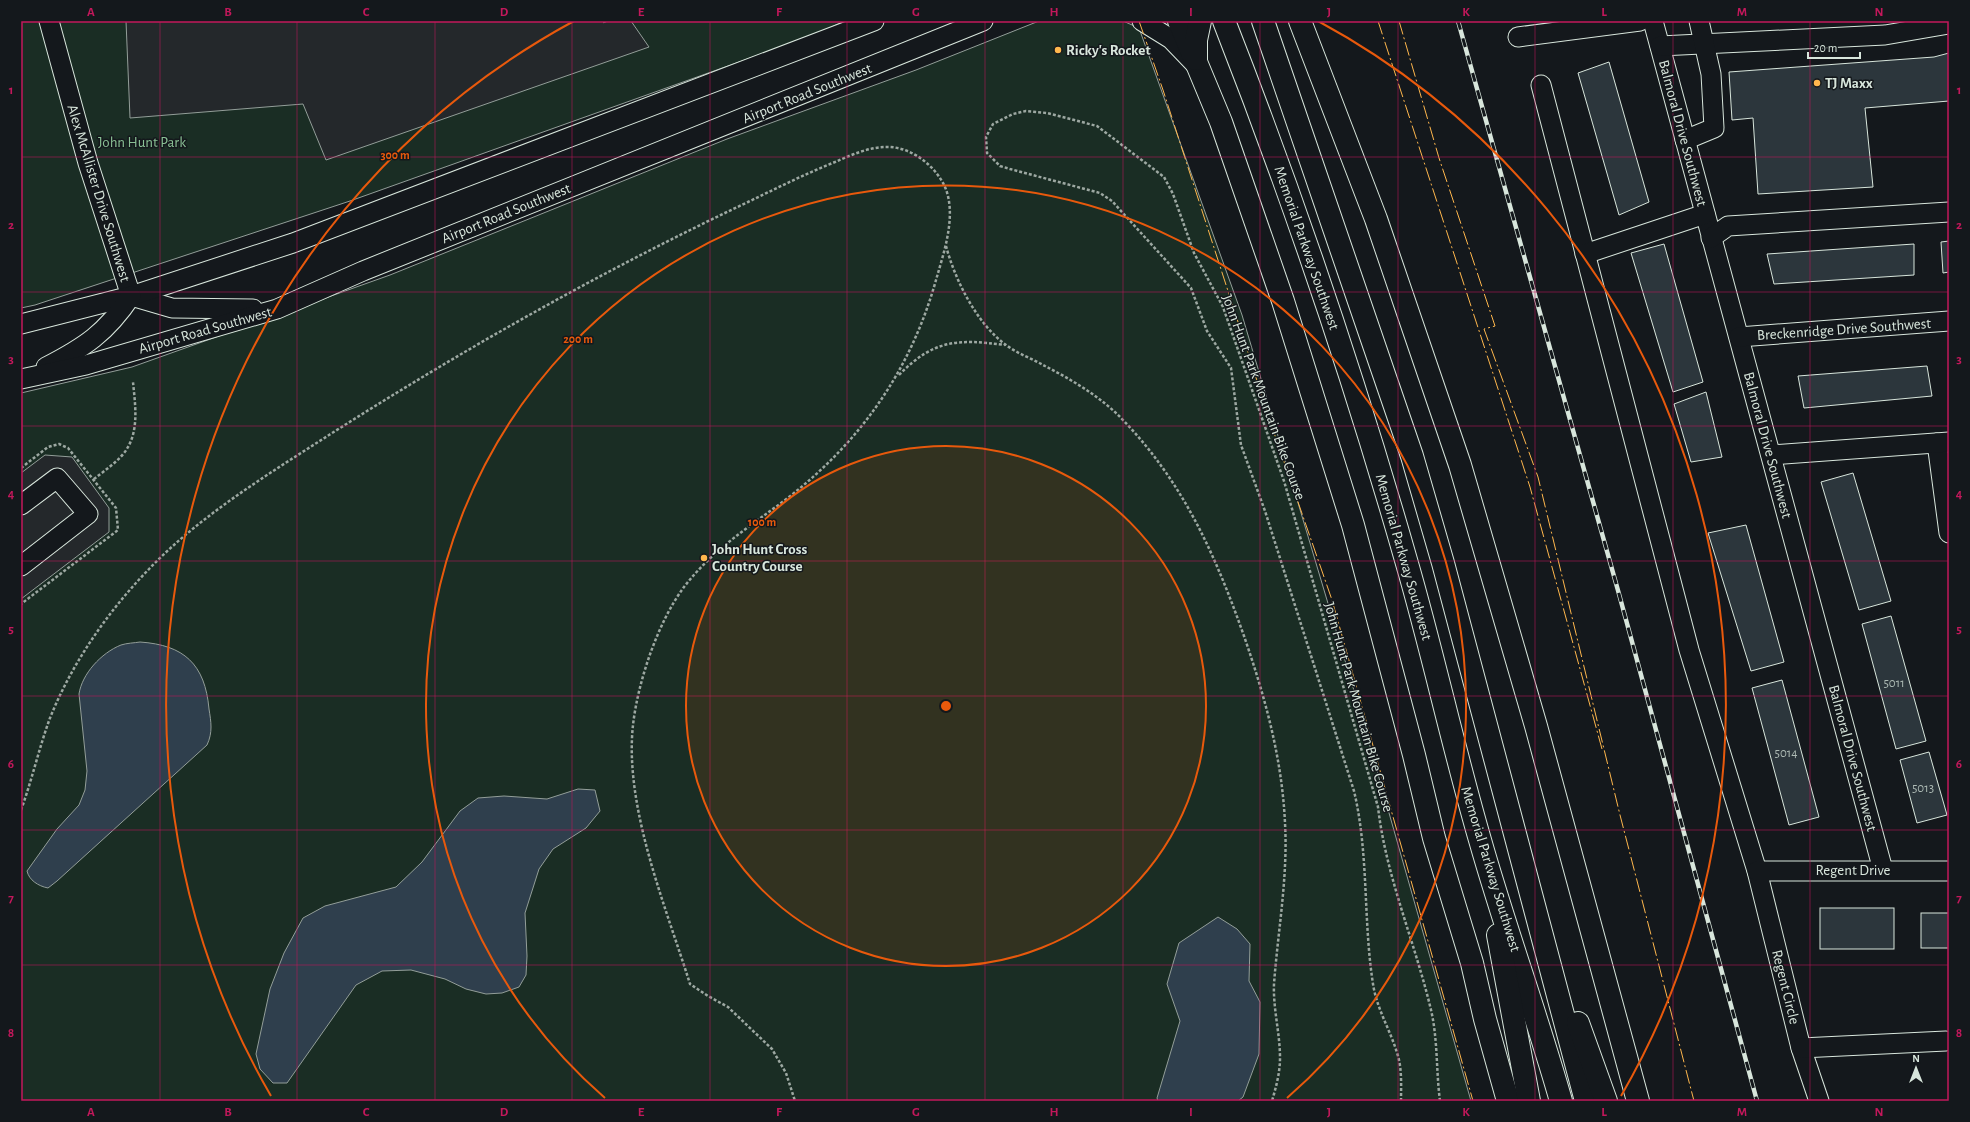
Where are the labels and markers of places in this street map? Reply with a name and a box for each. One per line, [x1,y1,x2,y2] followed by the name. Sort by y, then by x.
[1066,43,1150,58] place label: Ricky's Rocket
[1053,45,1063,55] marker: Ricky's Rocket
[1825,76,1873,91] place label: TJ Maxx
[1812,78,1822,88] marker: TJ Maxx
[712,542,807,574] place label: John Hunt Cross Country Course
[699,553,709,563] marker: John Hunt Cross Country Course
[939,699,953,713] centre of rings

